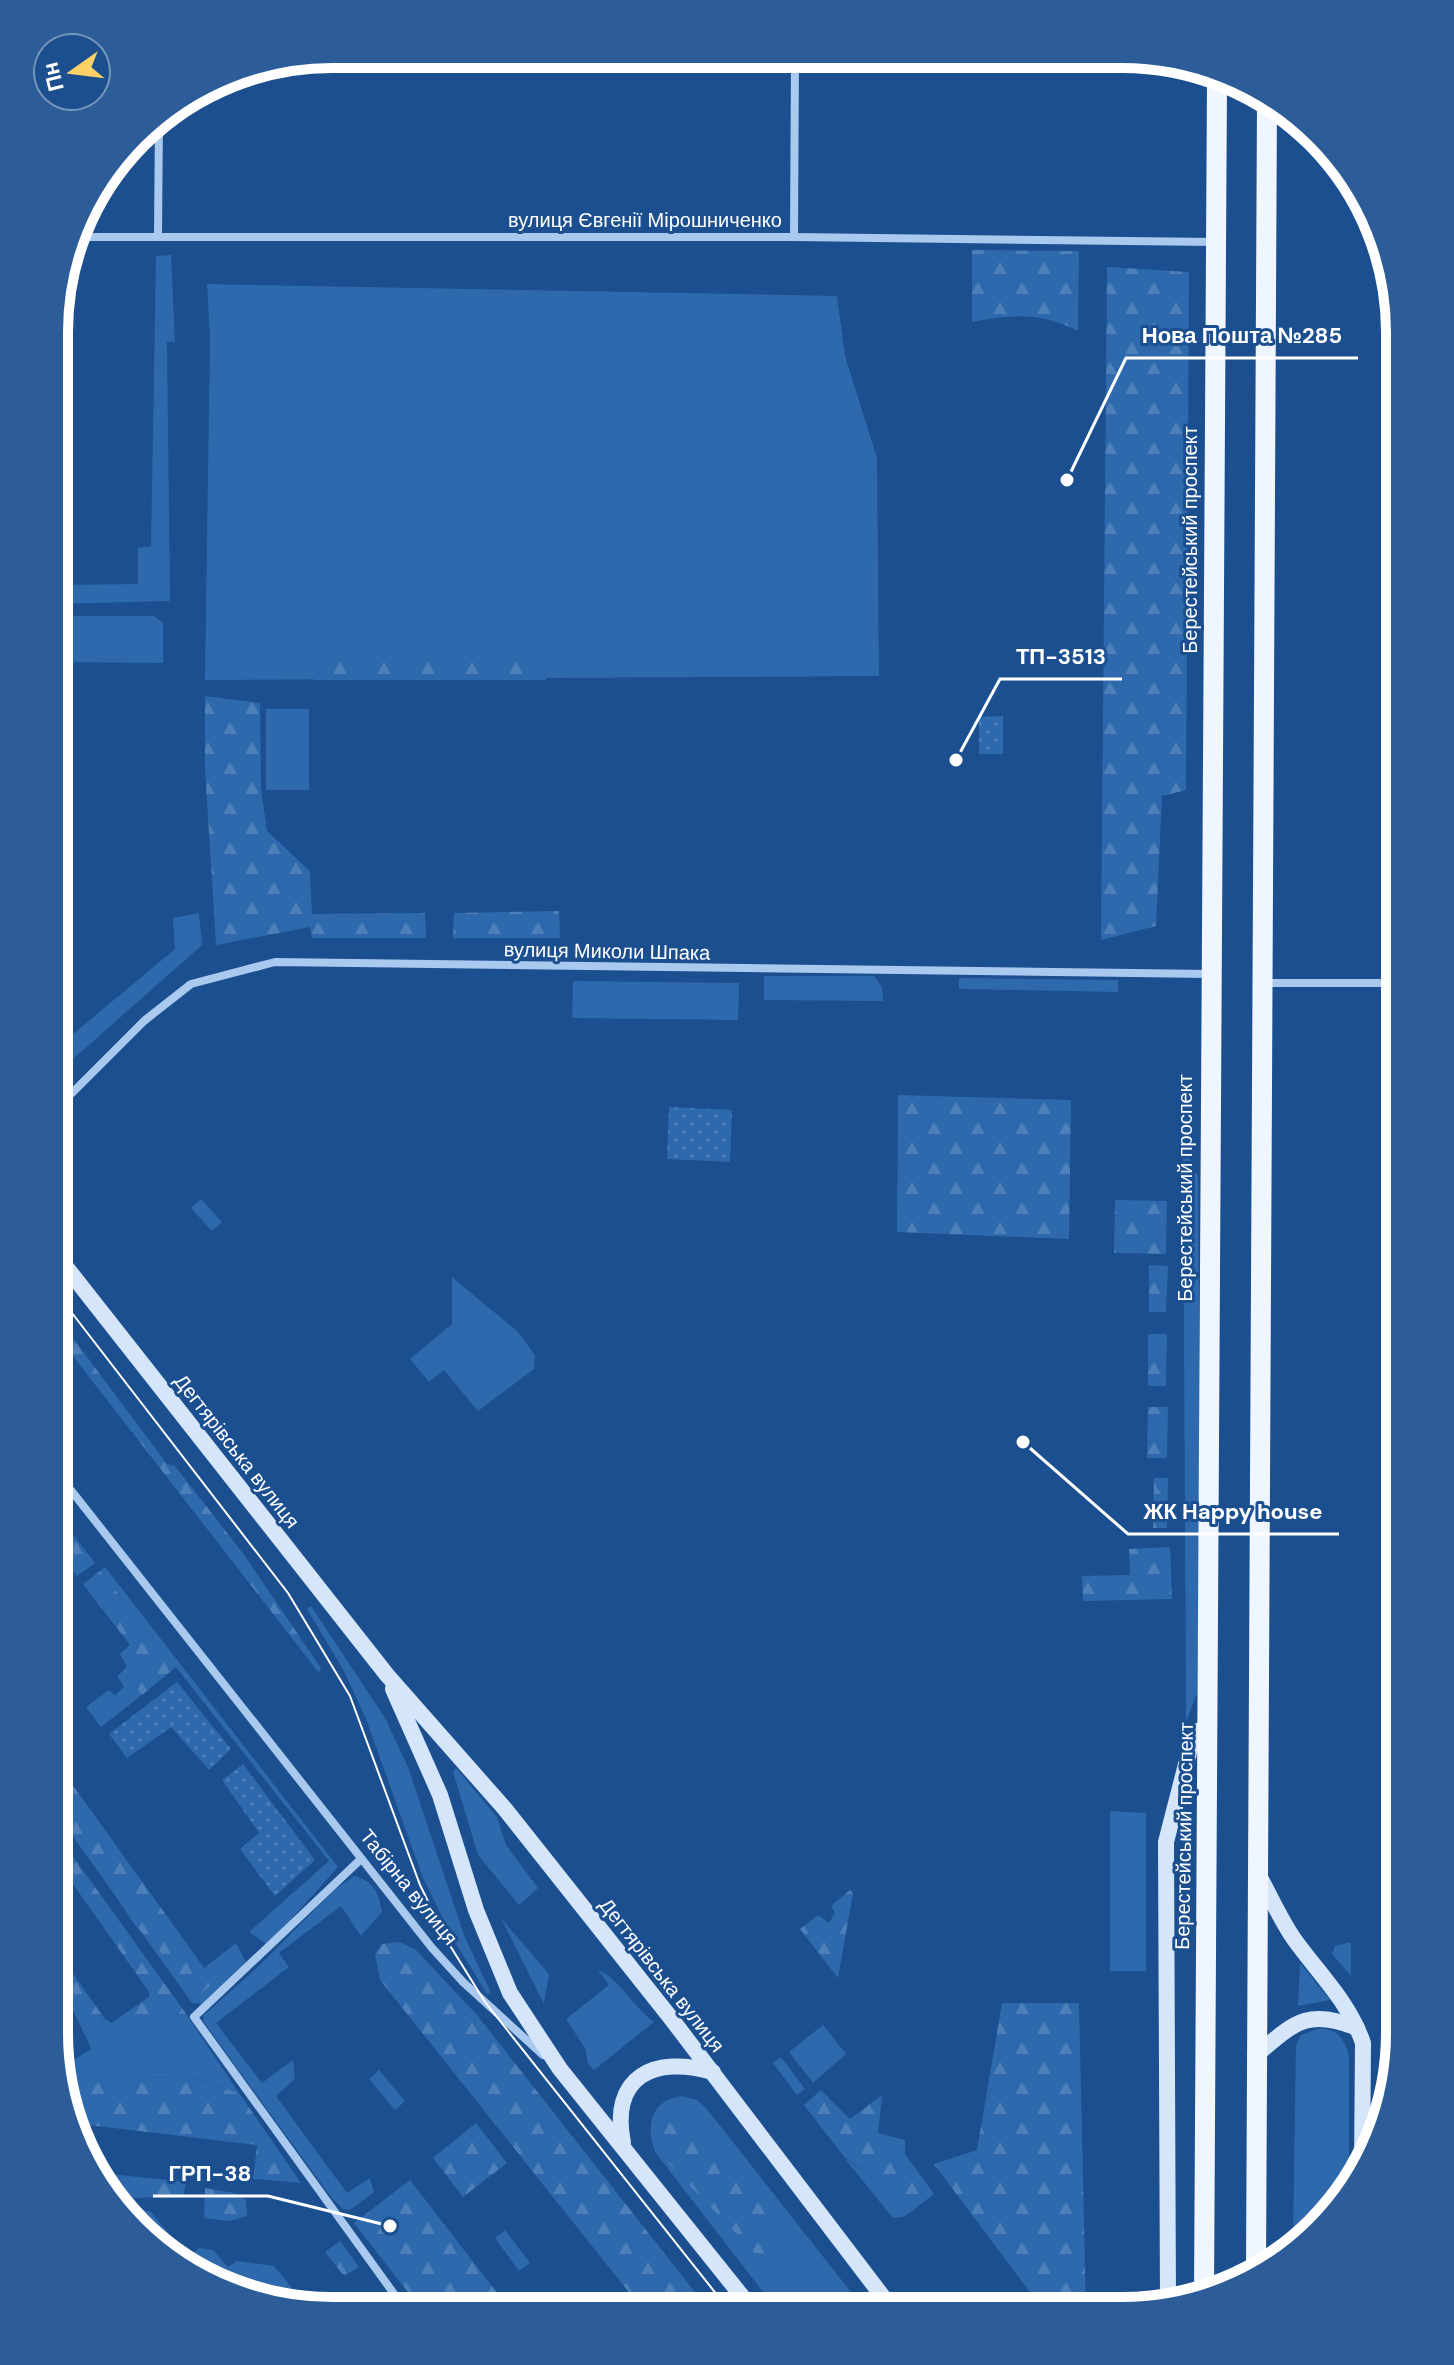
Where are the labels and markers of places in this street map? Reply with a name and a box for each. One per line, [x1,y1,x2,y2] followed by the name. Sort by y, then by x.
[1126,312,1358,358] callout: Нова Пошта №285
[1000,633,1122,679] callout: ТП-3513
[1128,1488,1339,1534] callout: ЖК Happy house
[153,2150,268,2196] callout: ГРП-38

